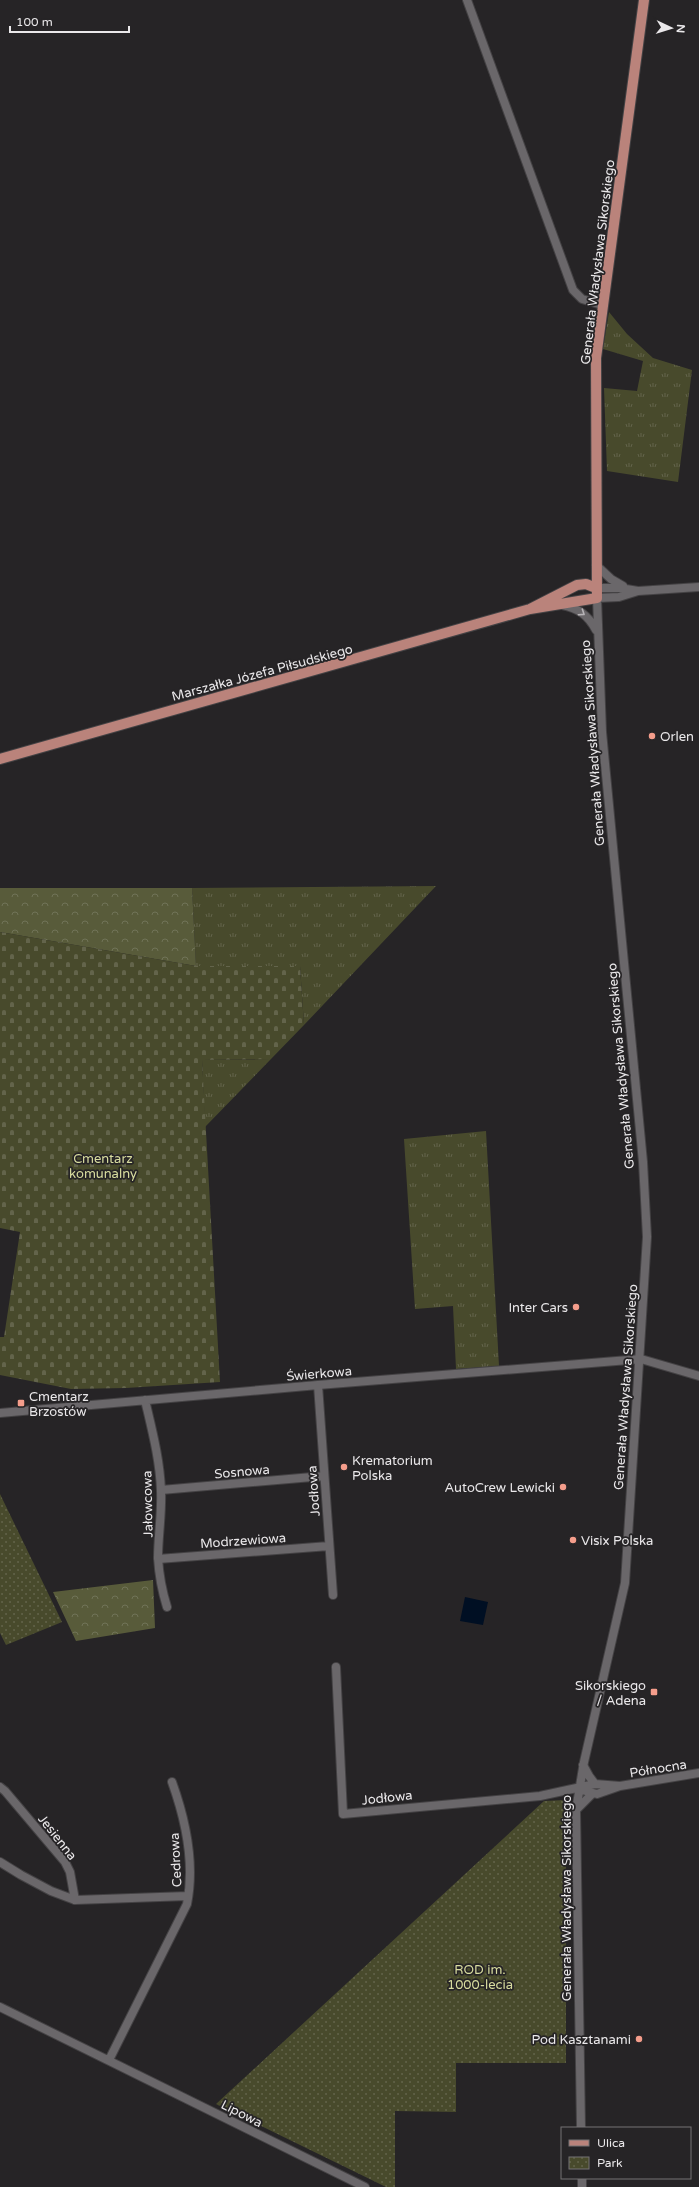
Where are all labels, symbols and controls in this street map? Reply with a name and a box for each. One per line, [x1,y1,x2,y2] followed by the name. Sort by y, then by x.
[10,8,129,34] scale bar
[651,8,691,48] north arrow
[16,15,53,29] text: 100 m
[674,24,687,34] text: N
[577,159,619,366] street label: Generała Władysława Sikorskiego
[577,608,584,615] one-way arrow
[578,639,608,847] street label: Generała Władysława Sikorskiego
[170,641,355,705] street label: Marszałka Józefa Piłsudskiego
[660,729,694,745] place label: Orlen
[647,731,657,741] marker: Orlen
[604,962,638,1169] street label: Generała Władysława Sikorskiego
[69,1151,137,1182] park label: Cmentarz komunalny
[611,1283,641,1491] street label: Generała Władysława Sikorskiego
[509,1300,568,1316] place label: Inter Cars
[571,1302,581,1312] marker: Inter Cars
[286,1363,353,1385] street label: Świerkowa
[29,1389,89,1420] place label: Cmentarz Brzostów
[16,1398,26,1408] marker: Cmentarz Brzostów
[352,1453,433,1484] place label: Krematorium Polska
[214,1462,270,1482] street label: Sosnowa
[339,1462,349,1472] marker: Krematorium Polska
[304,1465,324,1517] street label: Jodłowa
[139,1470,157,1538] street label: Jałowcowa
[445,1480,555,1496] place label: AutoCrew Lewicki
[558,1482,568,1492] marker: AutoCrew Lewicki
[200,1530,287,1552] street label: Modrzewiowa
[581,1533,653,1549] place label: Visix Polska
[568,1535,578,1545] marker: Visix Polska
[575,1678,646,1709] place label: Sikorskiego / Adena
[649,1687,659,1697] marker: Sikorskiego / Adena
[628,1757,688,1781] street label: Północna
[361,1787,413,1809] street label: Jodłowa
[559,1795,575,2001] street label: Generała Władysława Sikorskiego
[34,1812,80,1864] street label: Jesienna
[167,1832,185,1888] street label: Cedrowa
[447,1962,513,1993] park label: ROD im. 1000-lecia
[532,2032,631,2048] place label: Pod Kasztanami
[634,2034,644,2044] marker: Pod Kasztanami
[218,2097,265,2131] street label: Lipowa
[561,2127,691,2179] legend
[597,2136,625,2150] text: Ulica
[597,2156,623,2170] text: Park

